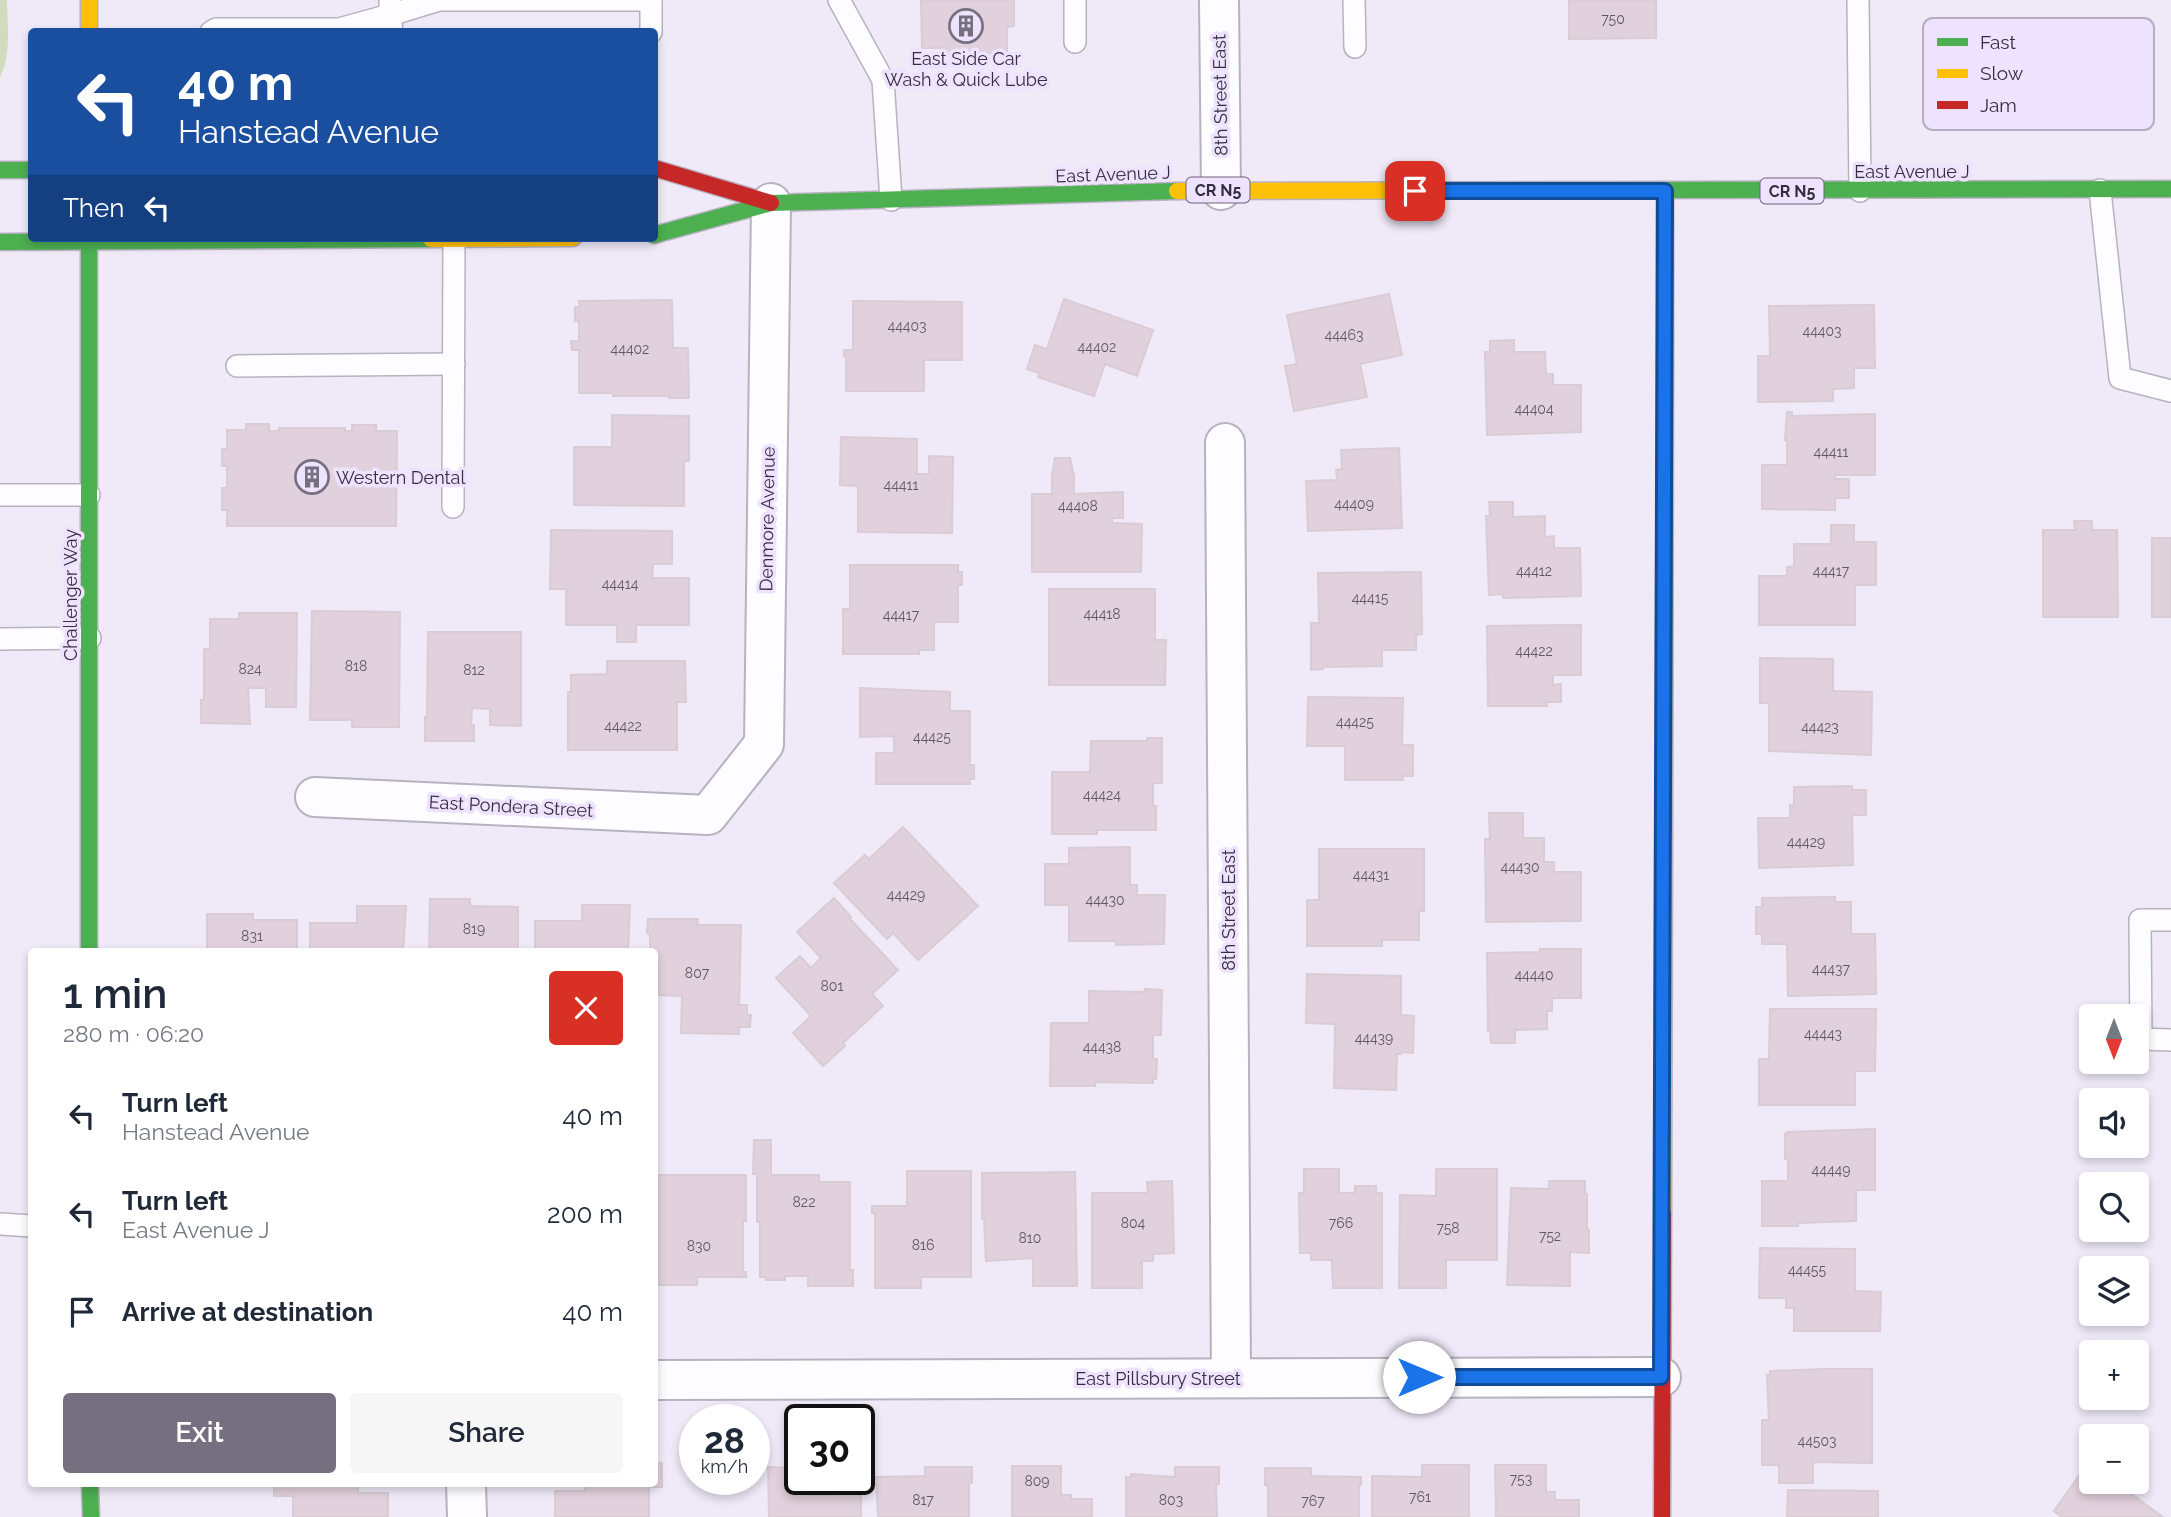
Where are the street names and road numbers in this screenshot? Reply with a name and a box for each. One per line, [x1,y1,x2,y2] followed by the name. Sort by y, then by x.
[1208,34,1232,156] street label: 8th Street East
[1055,161,1171,187] street label: East Avenue J
[1854,161,1970,182] street label: East Avenue J
[1186,178,1250,202] road number: CR N5
[1760,178,1824,204] road number: CR N5
[755,446,779,592] street label: Denmore Avenue
[60,529,81,661] street label: Challenger Way
[428,791,594,821] street label: East Pondera Street
[1218,849,1239,971] street label: 8th Street East
[1075,1368,1241,1389] street label: East Pillsbury Street

